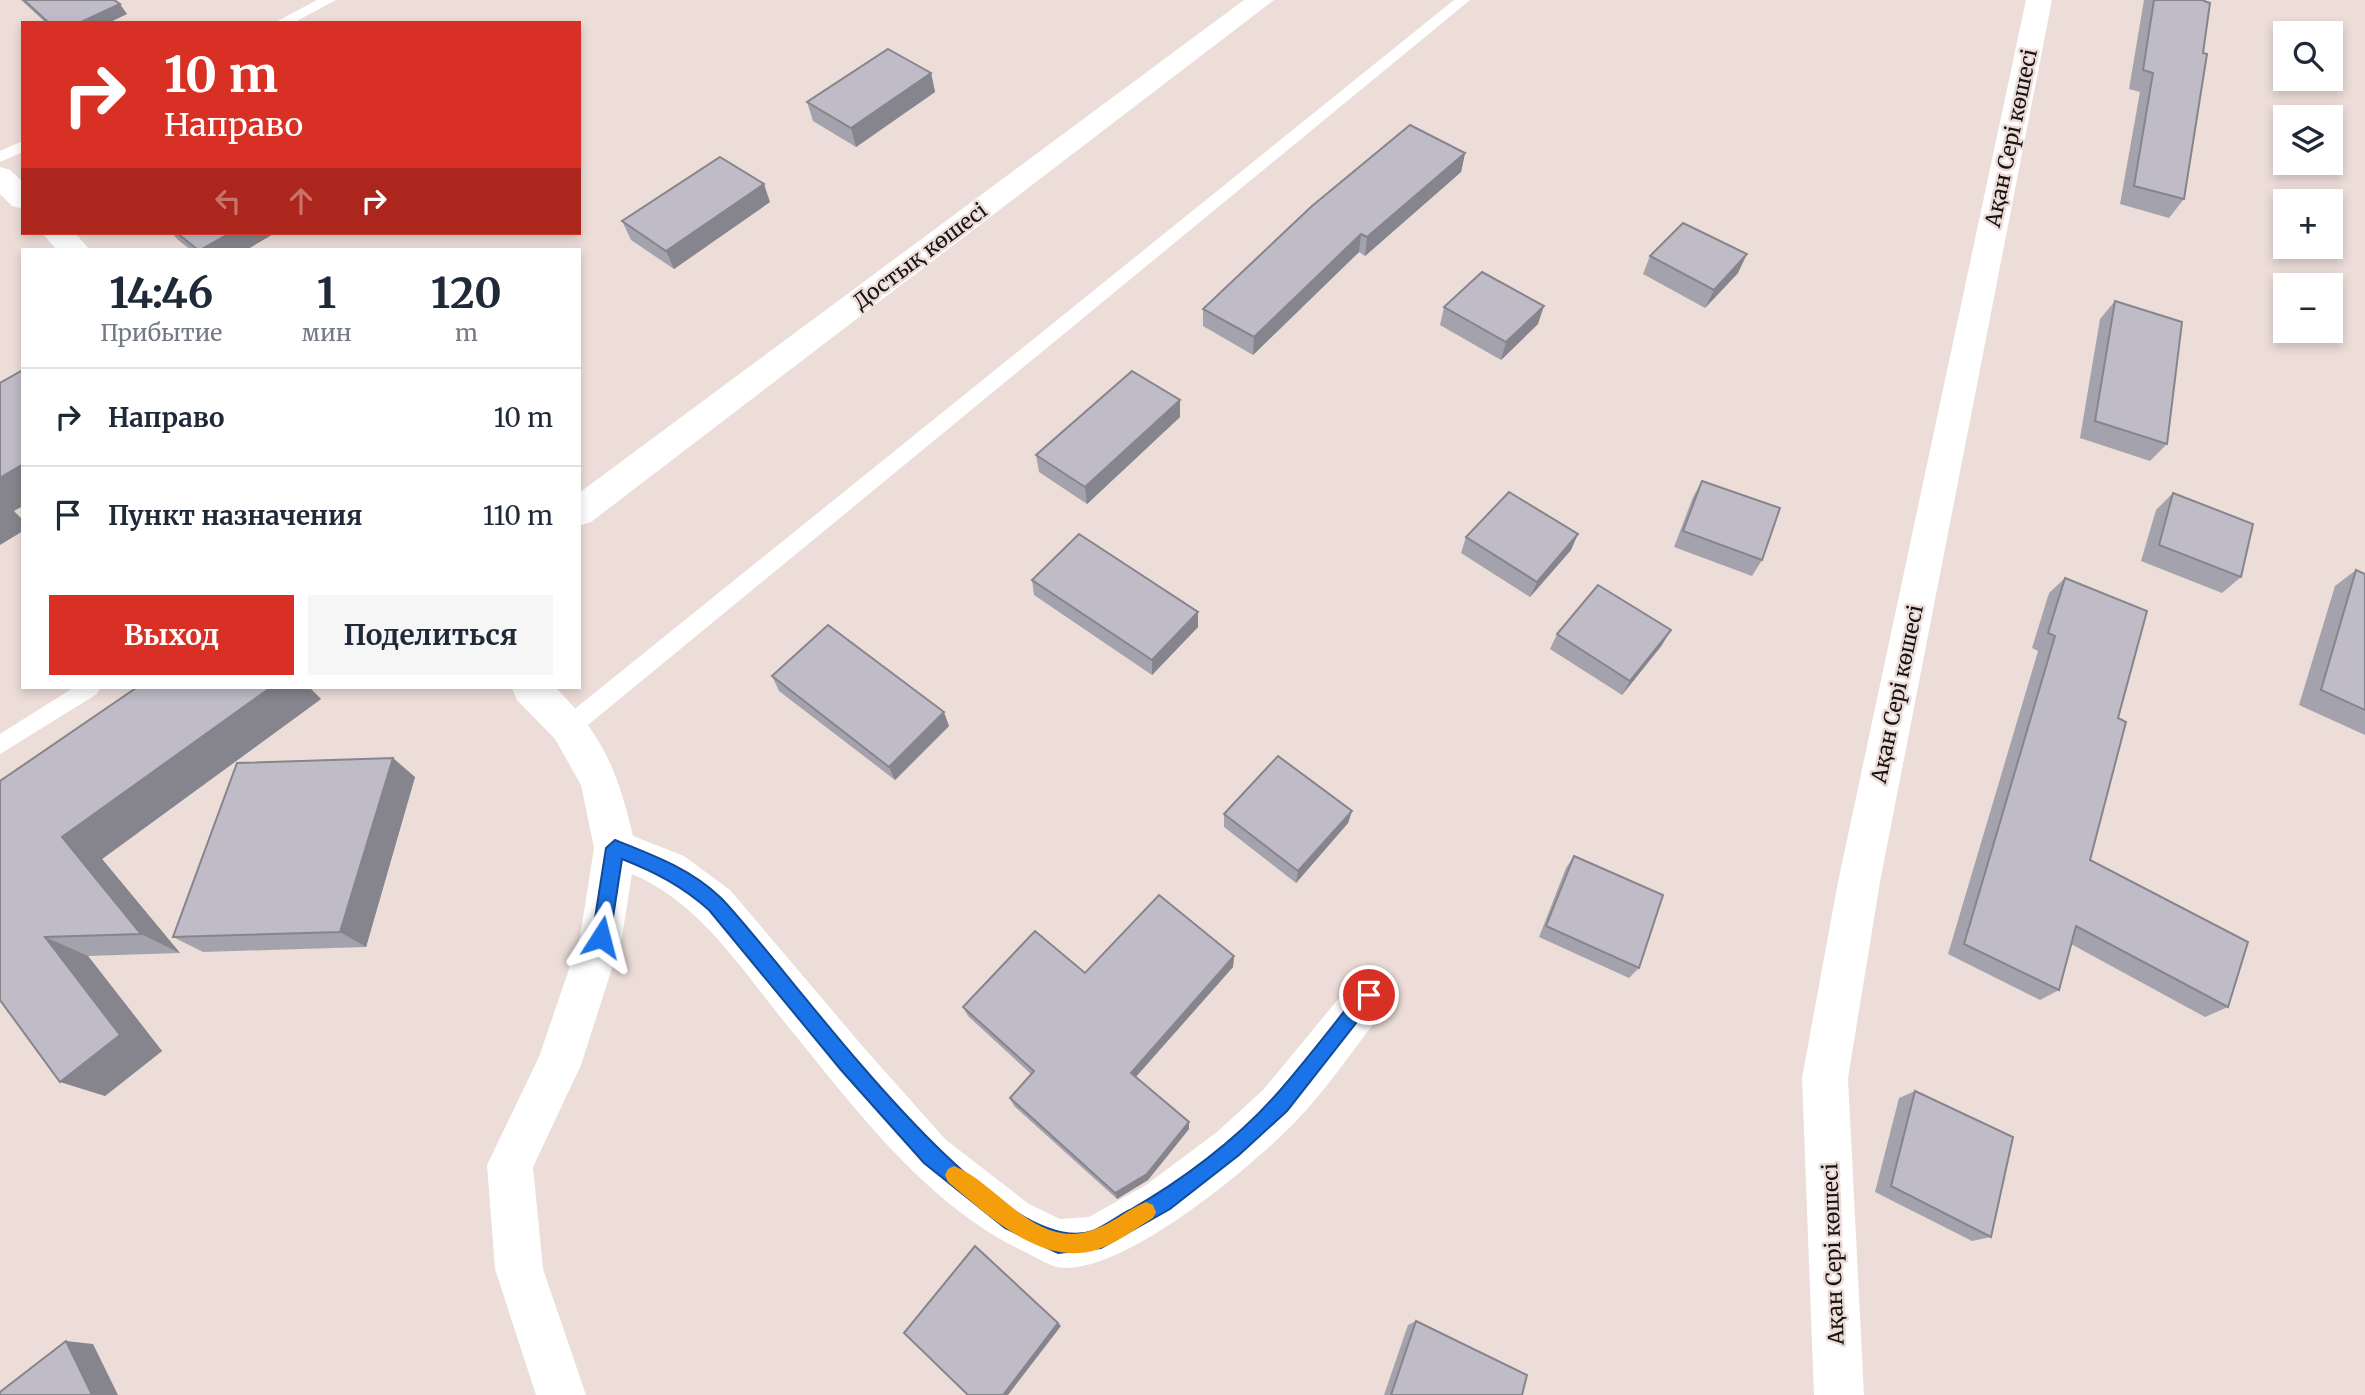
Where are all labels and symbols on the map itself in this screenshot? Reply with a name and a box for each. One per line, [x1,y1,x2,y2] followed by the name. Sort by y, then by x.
[1979,46,2043,231] street label: Ақан Сері көшесі
[848,197,992,315] street label: Достық көшесі
[1865,602,1929,787] street label: Ақан Сері көшесі
[564,900,638,974] position arrow
[1339,965,1399,1025] pin
[1816,1163,1850,1346] street label: Ақан Сері көшесі

